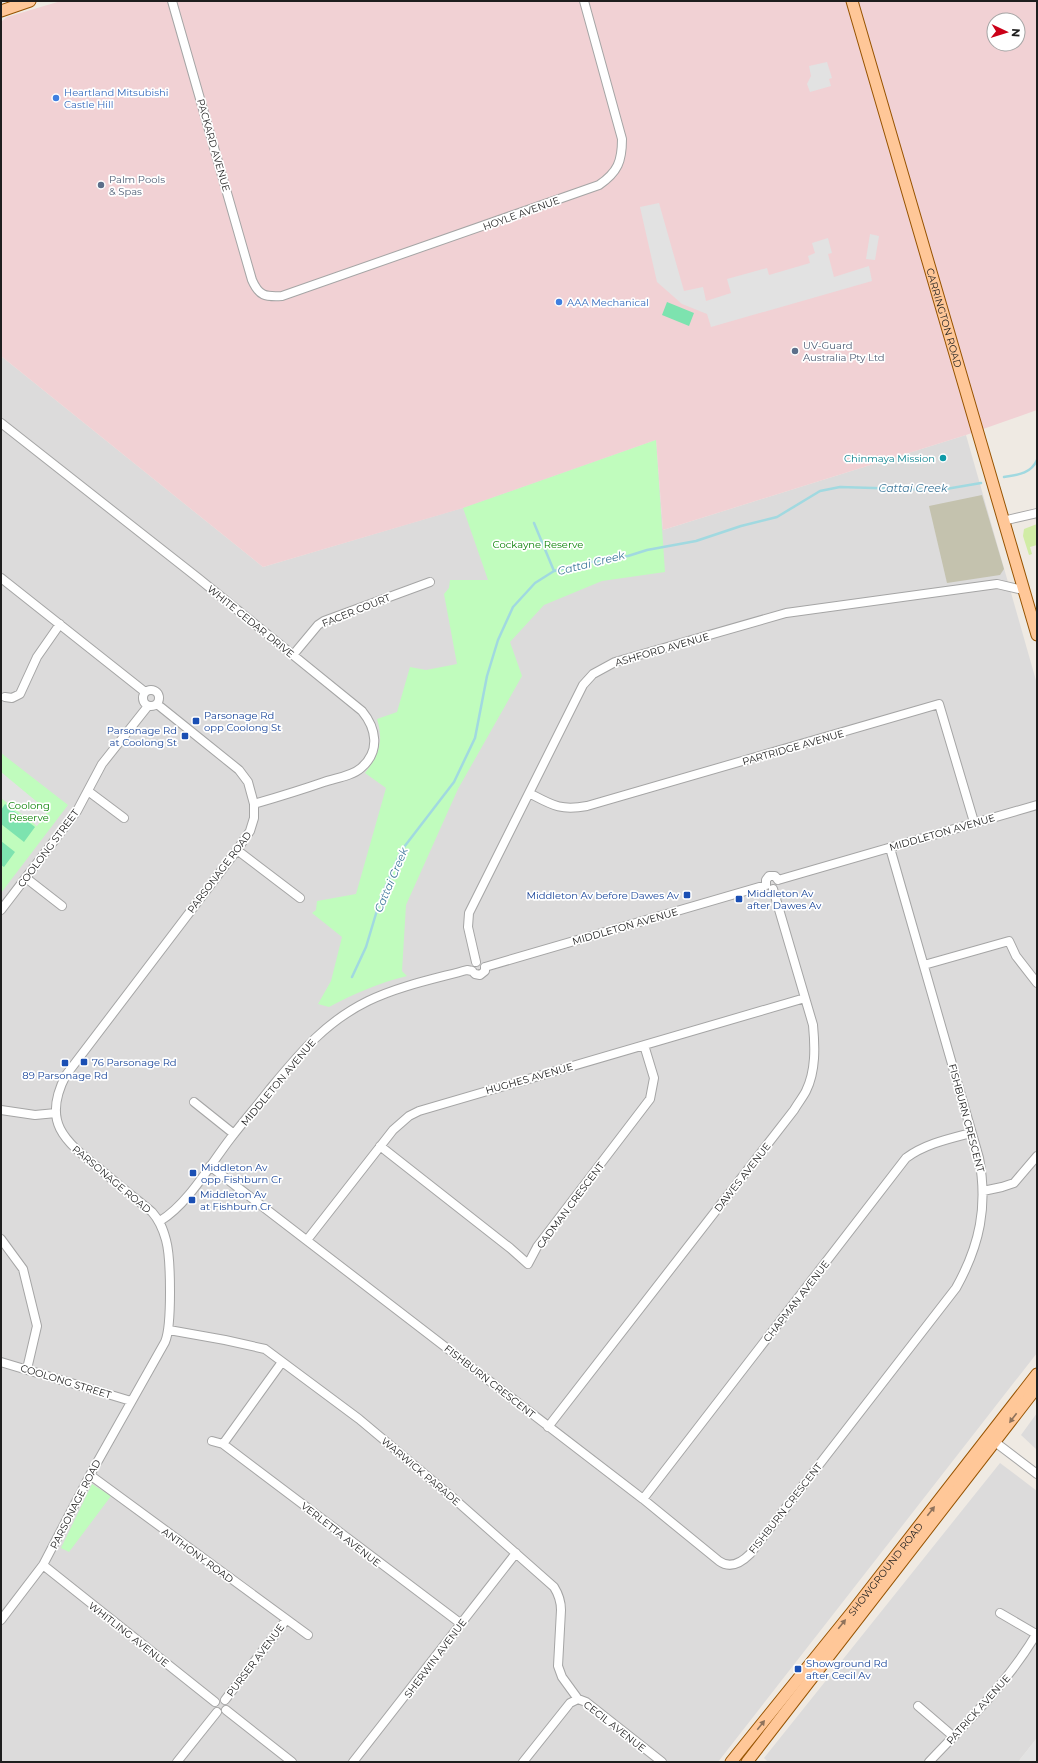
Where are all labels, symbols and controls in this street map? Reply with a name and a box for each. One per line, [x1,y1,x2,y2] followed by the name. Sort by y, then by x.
[986,12,1026,52] north arrow
[1009,28,1023,38] text: N
[64,86,169,111] place label: Heartland Mitsubishi Castle Hill
[51,93,61,103] marker: Heartland Mitsubishi Castle Hill
[194,97,233,193] street label: PACKARD AVENUE
[109,173,165,198] place label: Palm Pools & Spas
[96,180,106,190] marker: Palm Pools & Spas
[481,193,562,233] street label: HOYLE AVENUE
[923,267,965,369] street label: CARRINGTON ROAD
[567,296,649,309] place label: AAA Mechanical
[554,297,564,307] marker: AAA Mechanical
[803,339,885,364] place label: UV-Guard Australia Pty Ltd
[790,346,800,356] marker: UV-Guard Australia Pty Ltd
[844,452,935,465] place label: Chinmaya Mission
[938,453,948,463] marker: Chinmaya Mission
[878,481,948,495] water label: Cattai Creek
[493,538,583,551] park label: Cockayne Reserve
[556,548,627,578] water label: Cattai Creek
[205,582,297,661] street label: WHITE CEDAR DRIVE
[320,591,393,630] street label: FACER COURT
[614,630,711,669] street label: ASHFORD AVENUE
[204,709,281,734] place label: Parsonage Rd opp Coolong St
[191,716,201,726] marker: Parsonage Rd opp Coolong St
[107,724,177,749] place label: Parsonage Rd at Coolong St
[741,727,846,768] street label: PARTRIDGE AVENUE
[180,731,190,741] marker: Parsonage Rd at Coolong St
[8,799,50,824] park label: Coolong Reserve
[15,807,82,890] street label: COOLONG STREET
[888,811,997,854] street label: MIDDLETON AVENUE
[184,829,254,916] street label: PARSONAGE ROAD
[371,845,411,914] water label: Cattai Creek
[747,887,822,912] place label: Middleton Av after Dawes Av
[526,889,680,902] place label: Middleton Av before Dawes Av
[682,890,692,900] marker: Middleton Av before Dawes Av
[734,894,744,904] marker: Middleton Av after Dawes Av
[571,905,680,948] street label: MIDDLETON AVENUE
[238,1036,319,1128] street label: MIDDLETON AVENUE
[92,1056,177,1069] place label: 76 Parsonage Rd
[79,1057,89,1067] marker: 76 Parsonage Rd
[60,1058,70,1068] marker: 89 Parsonage Rd
[484,1060,575,1097] street label: HUGHES AVENUE
[946,1062,987,1174] street label: FISHBURN CRESCENT
[22,1069,108,1082] place label: 89 Parsonage Rd
[711,1140,774,1215] street label: DAWES AVENUE
[70,1143,154,1216] street label: PARSONAGE ROAD
[534,1159,607,1251] street label: CADMAN CRESCENT
[201,1161,282,1186] place label: Middleton Av opp Fishburn Cr
[188,1168,198,1178] marker: Middleton Av opp Fishburn Cr
[200,1188,271,1213] place label: Middleton Av at Fishburn Cr
[187,1195,197,1205] marker: Middleton Av at Fishburn Cr
[760,1258,832,1345] street label: CHAPMAN AVENUE
[442,1342,538,1421] street label: FISHBURN CRESCENT
[19,1361,113,1402] street label: COOLONG STREET
[1009,1413,1018,1424] one-way arrow
[379,1435,463,1508] street label: WARWICK PARADE
[47,1457,104,1551] street label: PARSONAGE ROAD
[746,1460,825,1556] street label: FISHBURN CRESCENT
[298,1499,383,1570] street label: VERLETTA AVENUE
[926,1505,935,1516] one-way arrow
[845,1520,926,1619] street label: SHOWGROUND ROAD
[159,1525,236,1586] street label: ANTHONY ROAD
[86,1599,172,1670] street label: WHITLING AVENUE
[401,1616,470,1701] street label: SHERWIN AVENUE
[838,1619,846,1629] one-way arrow
[224,1621,287,1699] street label: PURSER AVENUE
[806,1657,888,1682] place label: Showground Rd after Cecil Av
[793,1664,803,1674] marker: Showground Rd after Cecil Av
[944,1672,1013,1747] street label: PATRICK AVENUE
[581,1698,649,1755] street label: CECIL AVENUE
[756,1720,765,1731] one-way arrow

